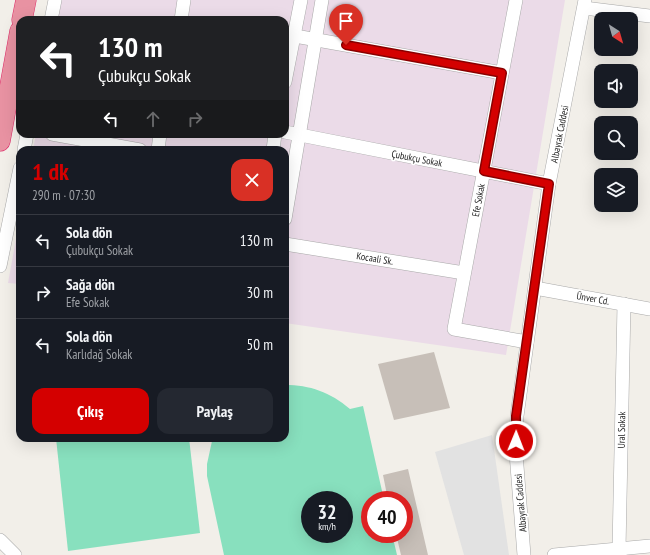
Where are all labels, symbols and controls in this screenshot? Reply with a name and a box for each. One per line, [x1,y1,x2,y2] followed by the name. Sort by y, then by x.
[329,4,363,45] pin
[335,10,357,32] icon: arrive
[594,12,638,56] north arrow
[594,12,638,212] map controls
[98,28,162,65] text: 130 m
[32,32,84,84] icon: left
[98,64,191,87] text: Çubukçu Sokak
[594,64,638,108] button: sound
[548,104,571,164] street label: Albayrak Caddesi
[100,108,122,130] icon: left
[142,108,164,130] icon: ahead
[184,108,206,130] icon: right
[594,116,638,160] button: search
[390,147,444,170] street label: Çubukçu Sokak
[32,156,69,187] text: 1 dk
[231,159,273,201] button: close
[594,168,638,212] button: layers
[469,182,488,218] street label: Efe Sokak
[32,187,95,204] text: 290 m · 07:30
[66,223,112,242] text: Sola dön
[32,230,54,252] icon: left
[240,231,273,250] text: 130 m
[66,242,133,259] text: Çubukçu Sokak
[356,249,394,268] street label: Kocaali Sk.
[66,275,115,294] text: Sağa dön
[32,282,54,304] icon: right
[247,283,273,302] text: 30 m
[575,289,611,308] street label: Ünver Cd.
[66,294,109,311] text: Efe Sokak
[66,327,112,346] text: Sola dön
[32,334,54,356] icon: left
[247,335,273,354] text: 50 m
[66,346,132,363] text: Karlıdağ Sokak
[32,388,149,434] button: Çıkış
[157,388,273,434] button: Paylaş
[615,411,628,449] street label: Ural Sokak
[495,420,537,462] position arrow
[511,473,530,533] street label: Albayrak Caddesi
[361,491,413,543] speed limit sign: 40
[317,499,337,525] text: 32
[318,520,336,533] text: km/h

